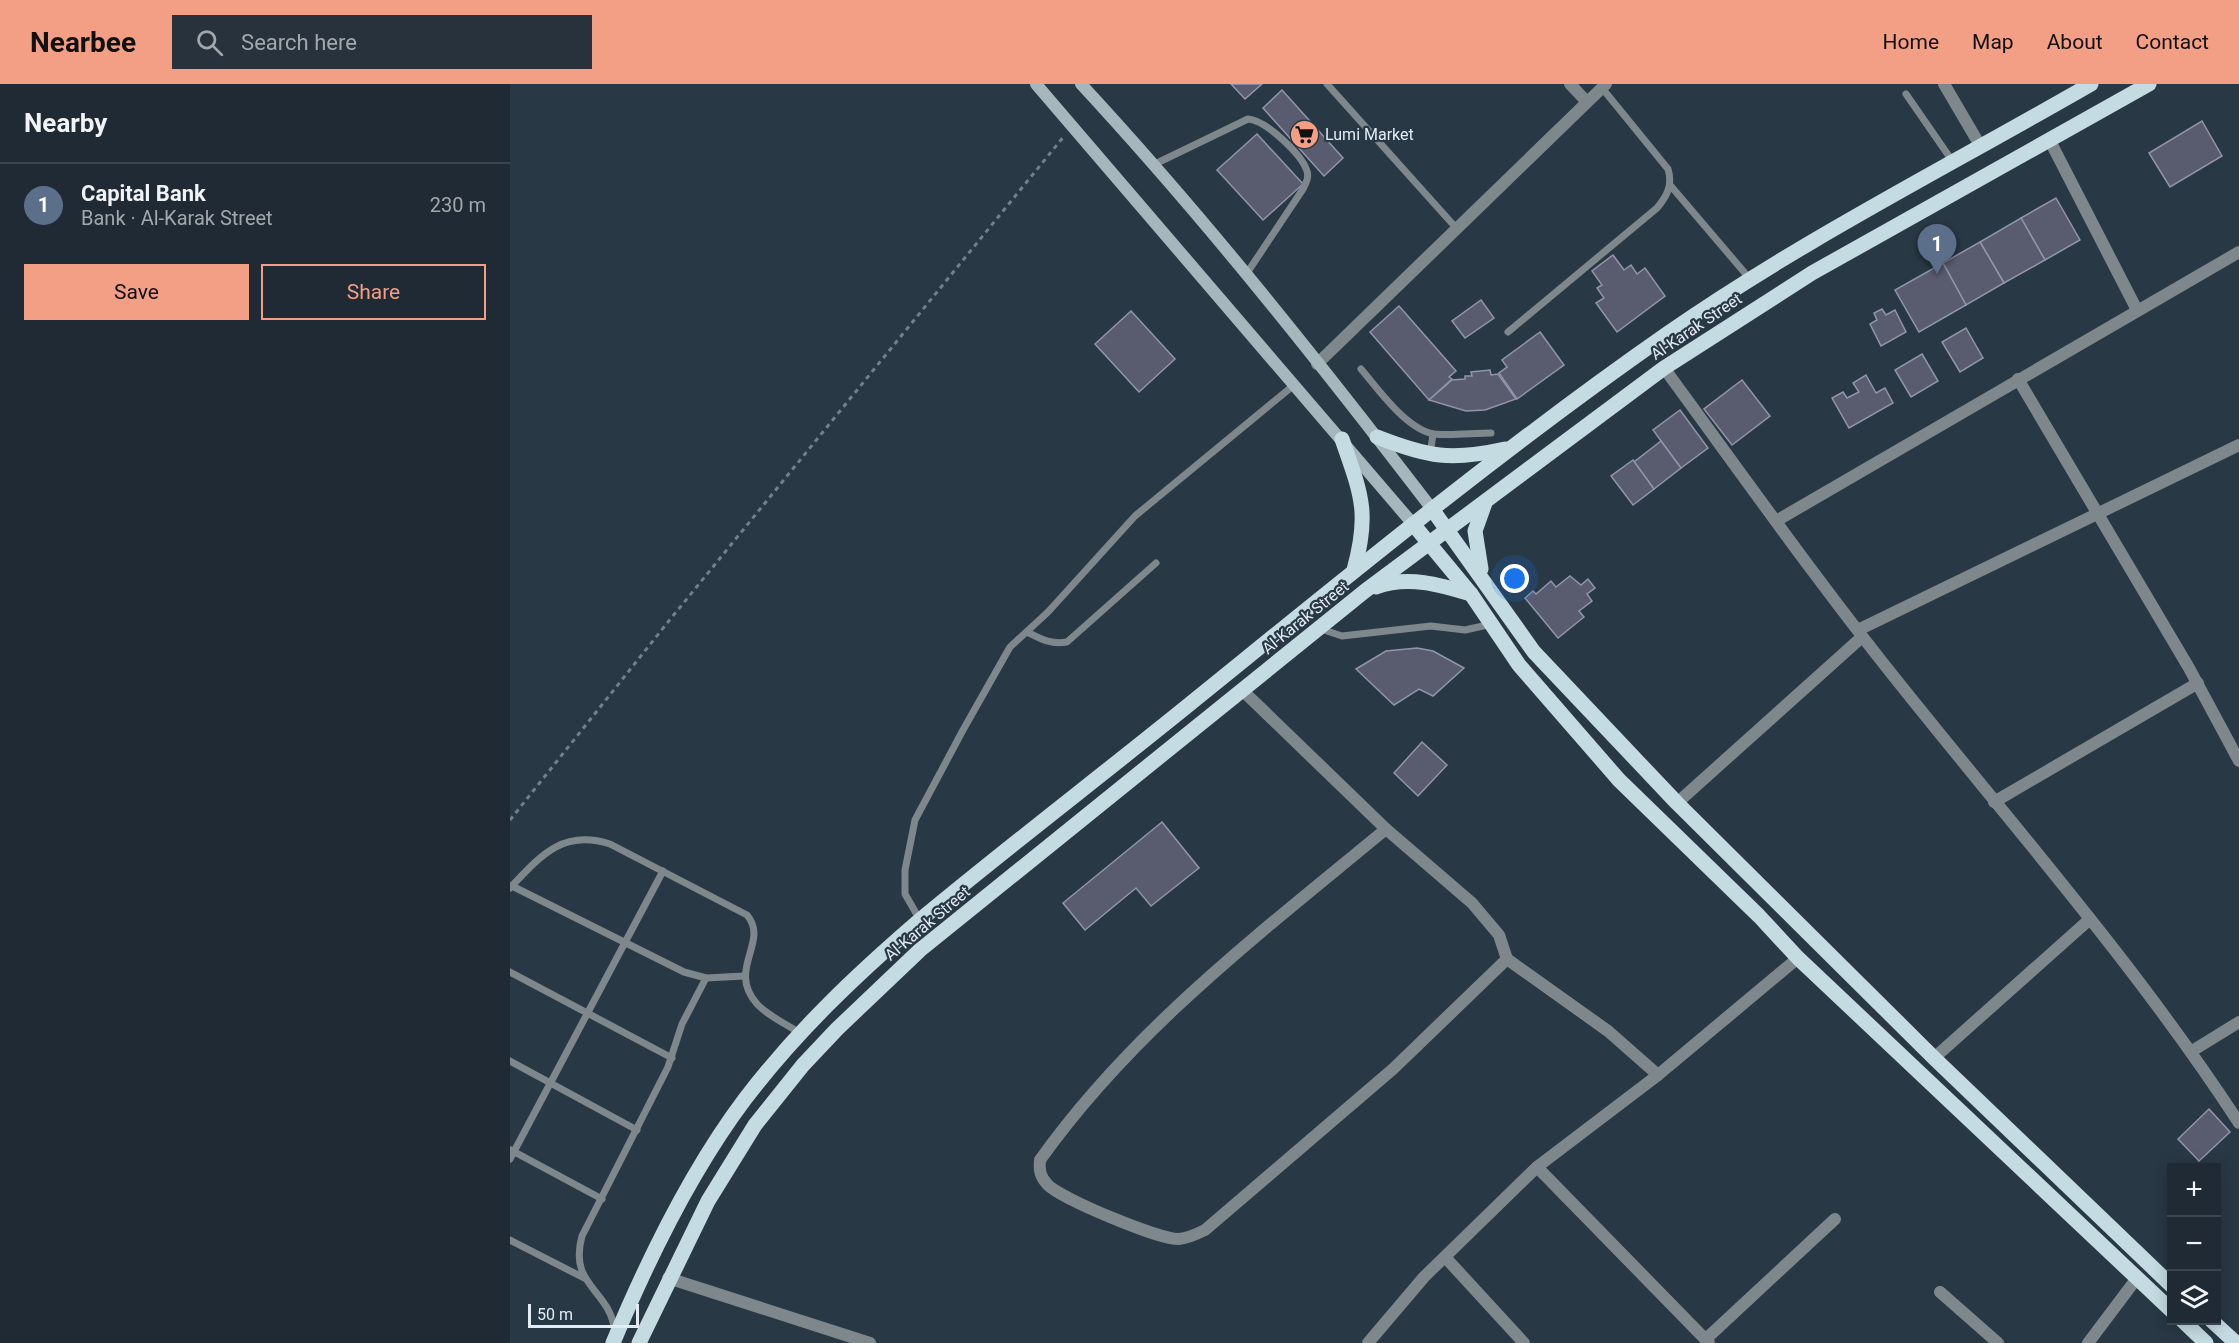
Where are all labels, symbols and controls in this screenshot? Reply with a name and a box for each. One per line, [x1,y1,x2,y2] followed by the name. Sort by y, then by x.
[172,15,592,69] search box
[30,26,136,59] text: Nearbee
[193,26,226,59] icon: search
[241,30,357,55] text: Search here
[1883,30,1939,54] text: Home
[1972,30,2014,54] text: Map
[2047,30,2103,54] text: About
[2136,30,2209,54] text: Contact
[24,108,107,138] text: Nearby
[1288,118,1320,150] supermarket icon: Lumi Market
[1325,125,1414,144] place label: Lumi Market
[81,181,206,206] text: Capital Bank
[38,193,49,217] text: 1
[430,193,486,217] text: 230 m
[81,206,273,230] text: Bank · Al-Karak Street
[1918,224,1956,274] pin: 1
[24,264,249,320] button: Save
[261,264,486,320] button: Share
[1647,289,1745,364] street label: Al-Karak Street
[1500,564,1529,593] your location
[1258,577,1352,658] street label: Al-Karak Street
[881,882,974,965] street label: Al-Karak Street
[2167,1163,2221,1325] map controls
[2167,1163,2221,1217] button: +
[2167,1217,2221,1271] button: −
[2167,1271,2221,1325] button: layers
[528,1301,639,1328] scale bar
[537,1305,573,1324] text: 50 m

